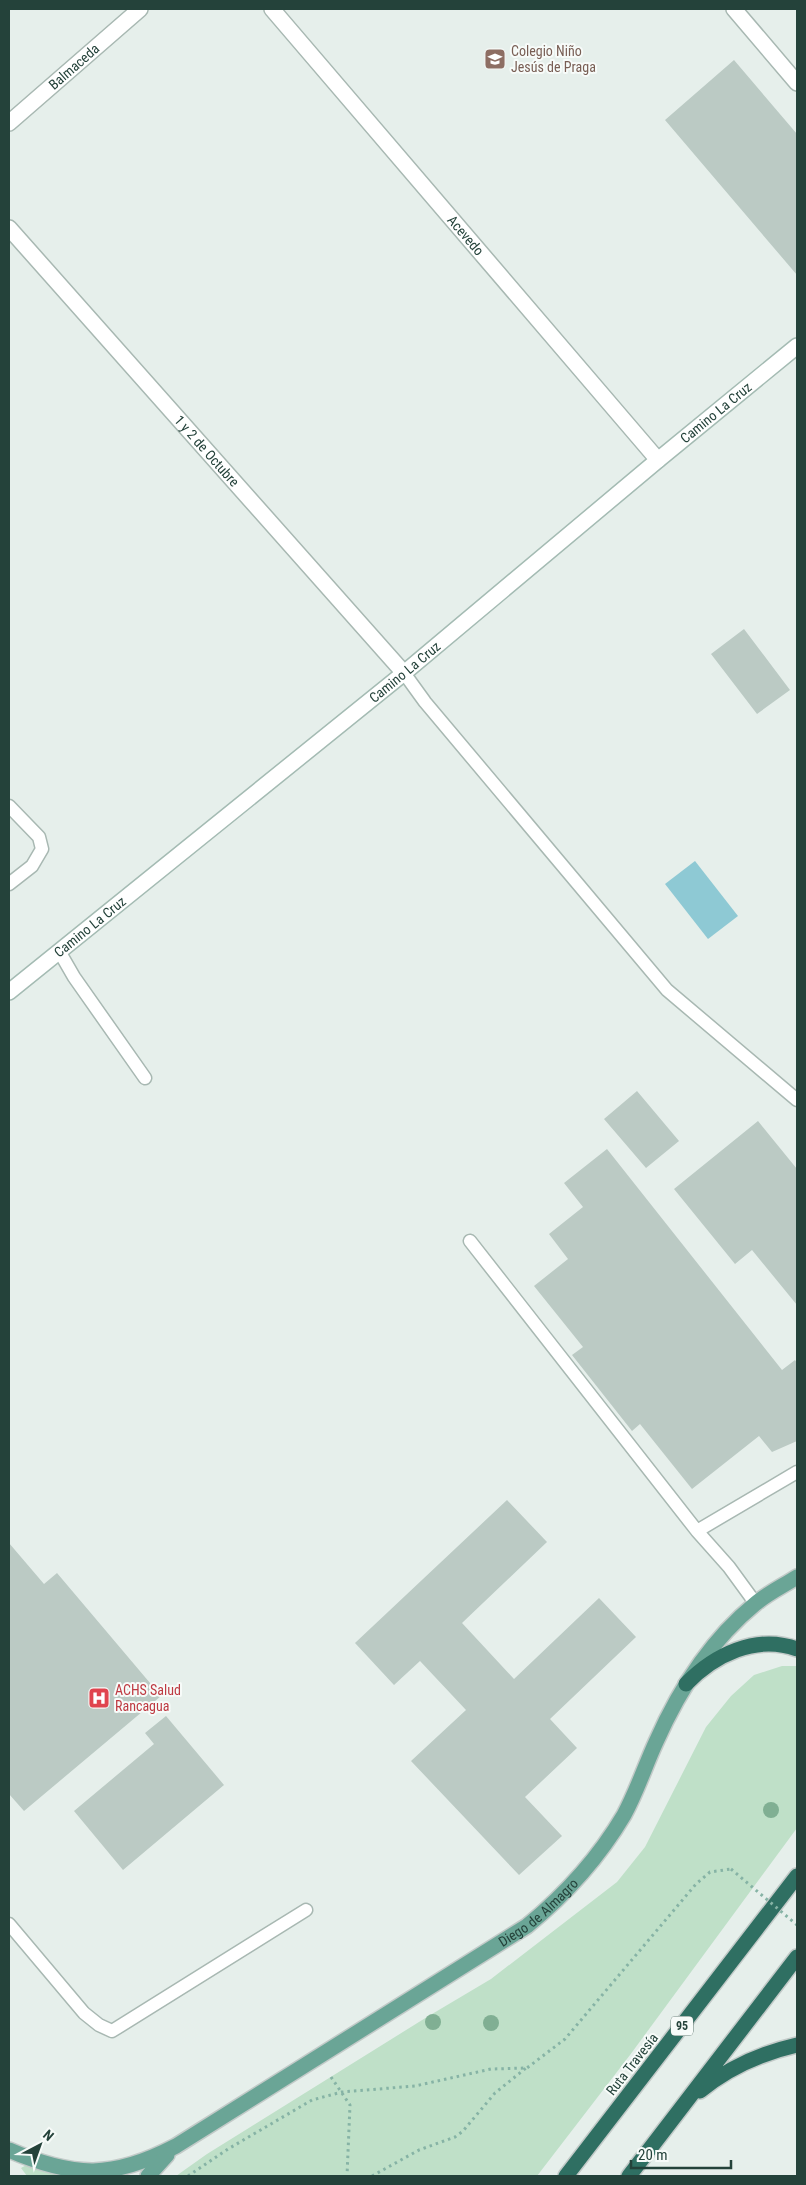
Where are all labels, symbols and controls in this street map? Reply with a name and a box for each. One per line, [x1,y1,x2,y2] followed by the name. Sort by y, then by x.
[45,40,102,93] street label: Balmaceda
[511,43,596,75] place label: Colegio Niño Jesús de Praga
[483,47,507,71] school or university icon: Colegio Niño Jesús de Praga
[444,212,487,259] street label: Acevedo
[677,379,755,446] street label: Camino La Cruz
[171,412,243,490] street label: 1 y 2 de Octubre
[366,638,444,706] street label: Camino La Cruz
[51,893,129,960] street label: Camino La Cruz
[115,1682,181,1714] place label: ACHS Salud Rancagua
[87,1686,111,1710] hospital icon: ACHS Salud Rancagua
[496,1875,581,1950] street label: Diego de Almagro
[671,2016,693,2035] road number: 95
[603,2030,661,2098] street label: Ruta Travesía
[15,2120,65,2170] north arrow
[40,2126,57,2144] text: N
[631,2138,731,2170] scale bar
[638,2146,668,2164] text: 20 m

